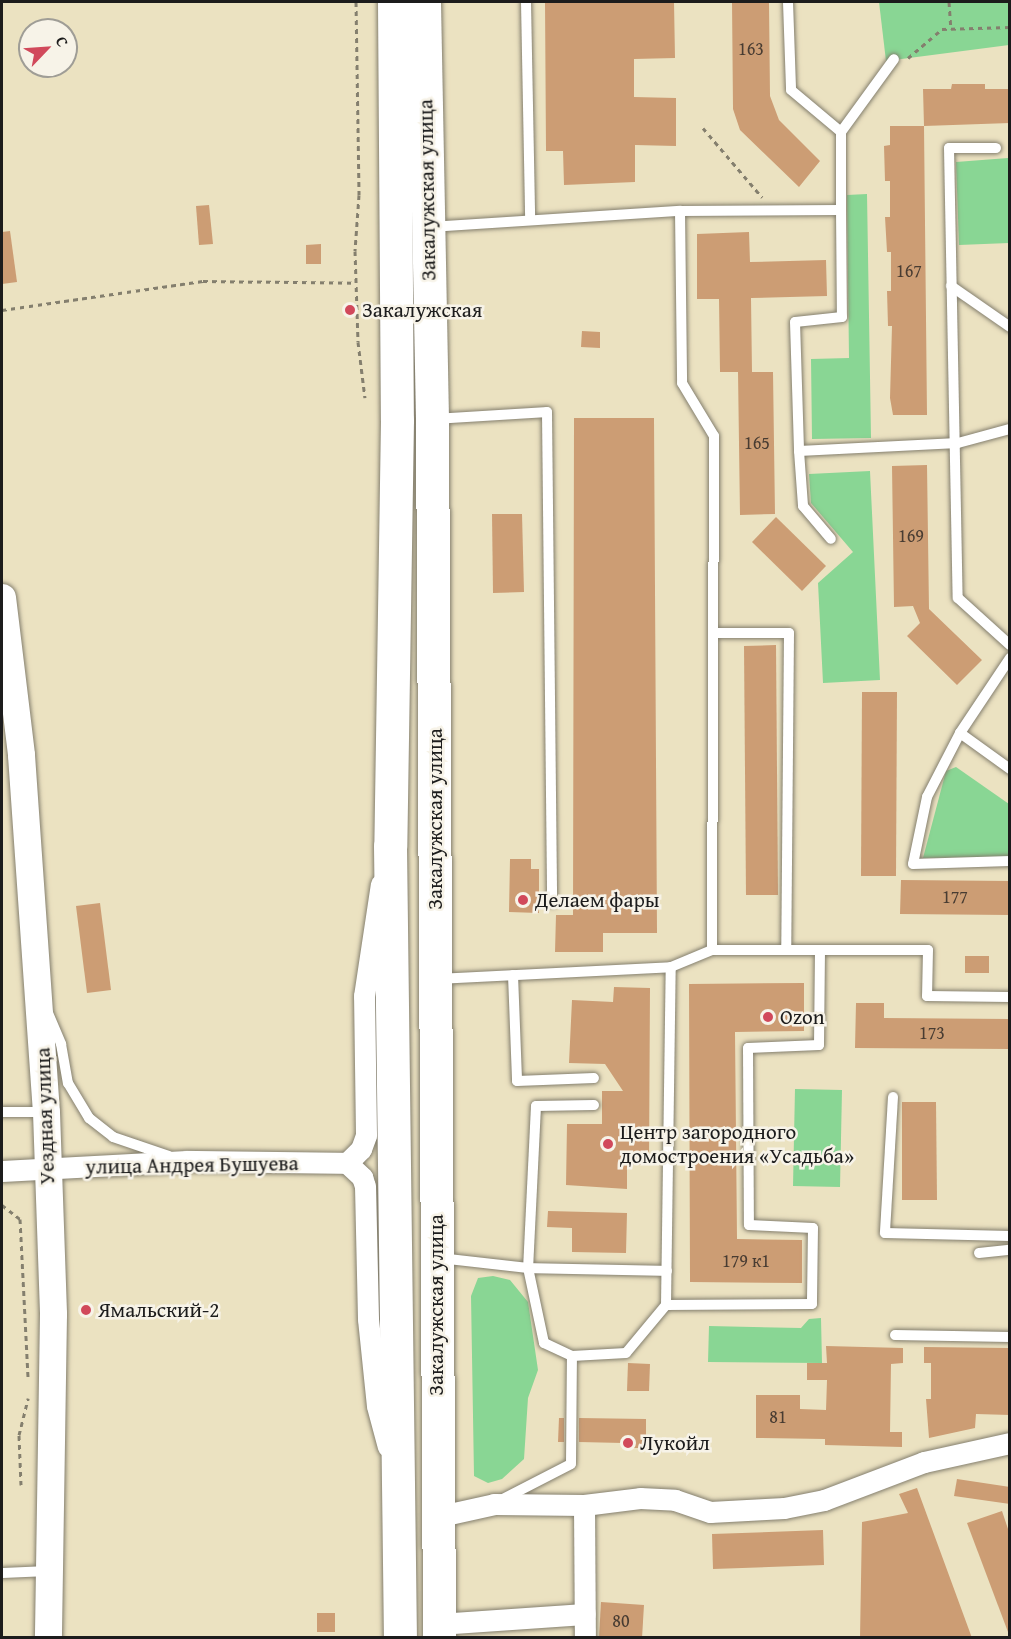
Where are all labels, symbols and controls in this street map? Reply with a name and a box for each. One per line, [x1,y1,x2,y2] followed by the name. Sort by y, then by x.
[18,18,78,78] north arrow
[50,32,75,50] text: С
[738,38,764,60] house number: 163
[413,99,441,281] street label: Закалужская улица
[896,260,922,282] house number: 167
[362,297,482,323] place label: Закалужская
[343,303,357,317] marker: Закалужская
[744,432,770,454] house number: 165
[898,525,924,547] house number: 169
[422,728,448,910] street label: Закалужская улица
[942,886,968,908] house number: 177
[535,887,659,913] place label: Делаем фары
[516,893,530,907] marker: Делаем фары
[780,1004,824,1030] place label: Ozon
[761,1010,775,1024] marker: Ozon
[919,1022,945,1044] house number: 173
[30,1047,60,1185] street label: Уездная улица
[620,1119,854,1169] place label: Центр загородного домостроения «Усадьба»
[601,1137,615,1151] marker: Центр загородного домостроения «Усадьба»
[85,1151,299,1179] street label: улица Андрея Бушуева
[423,1214,449,1396] street label: Закалужская улица
[722,1250,770,1272] house number: 179 к1
[98,1297,219,1323] place label: Ямальский-2
[79,1303,93,1317] marker: Ямальский-2
[769,1406,787,1428] house number: 81
[640,1430,710,1456] place label: Лукойл
[621,1436,635,1450] marker: Лукойл
[612,1610,630,1632] house number: 80

